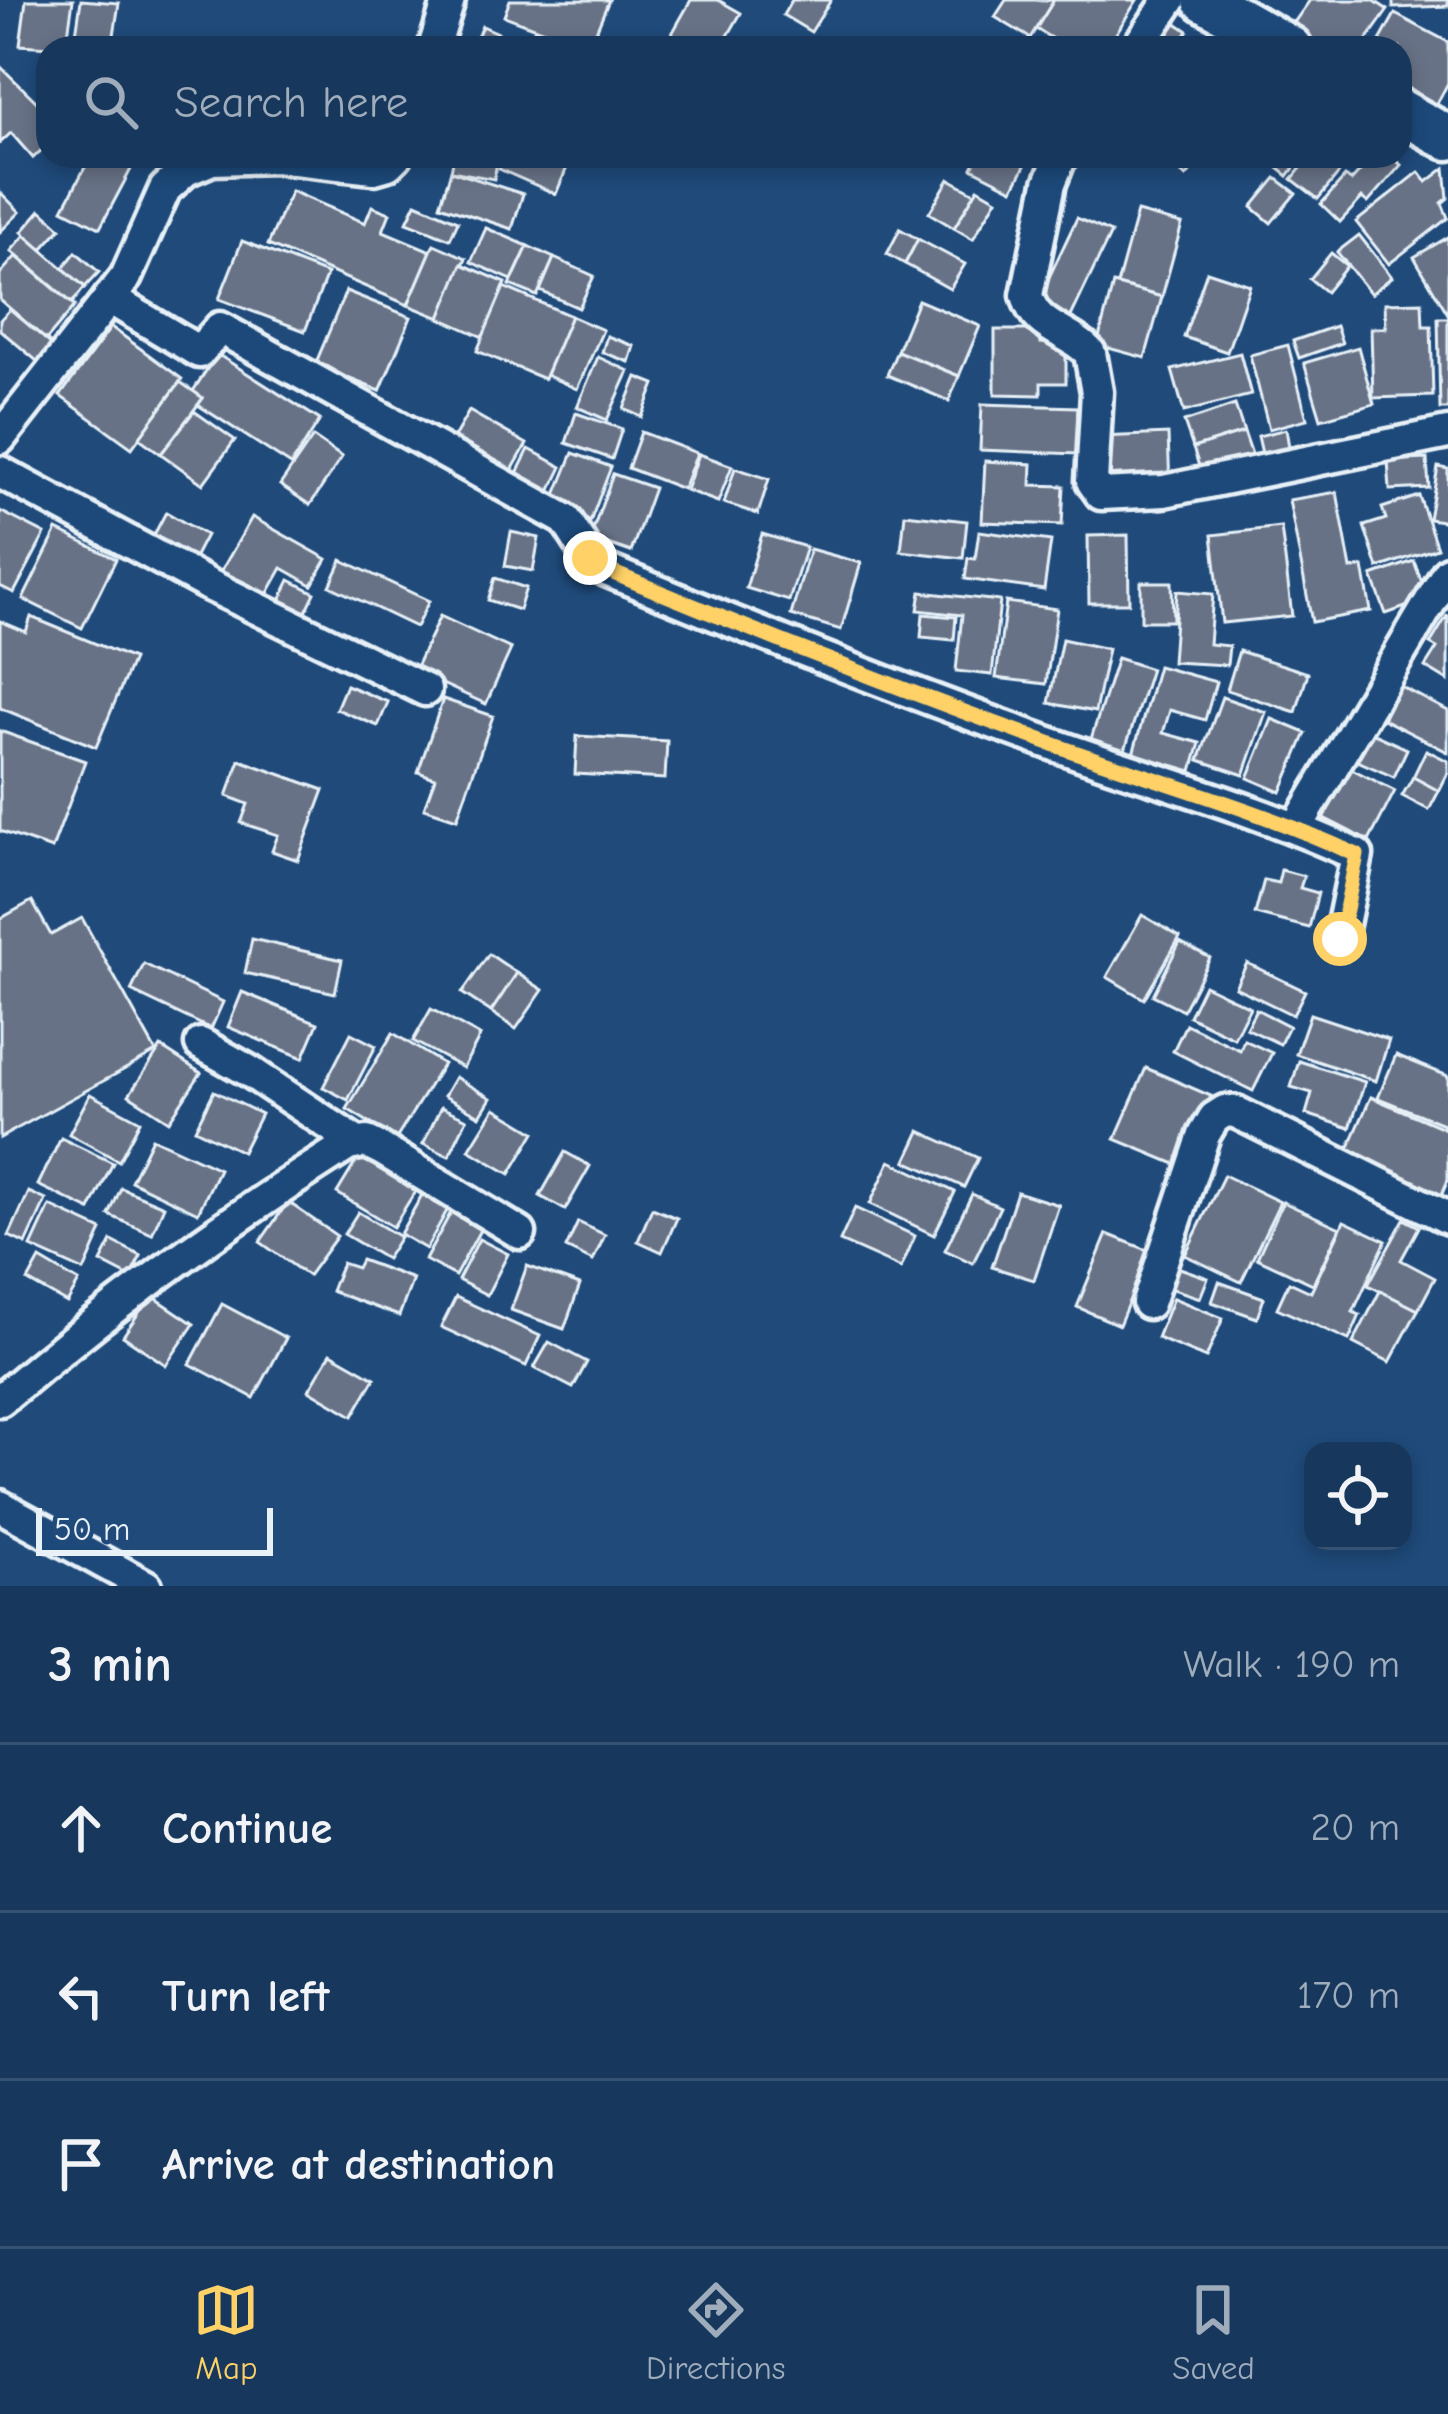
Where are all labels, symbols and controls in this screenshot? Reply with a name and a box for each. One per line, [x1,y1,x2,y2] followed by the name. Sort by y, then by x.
[36,36,1412,168] search box
[78,69,144,135] icon: search
[174,76,408,128] text: Search here
[563,531,617,585] route end
[1313,912,1367,966] route start
[1304,1442,1412,1550] map controls
[1304,1442,1412,1550] button: locate
[36,1502,273,1555] scale bar
[54,1510,130,1548] text: 50 m
[48,1635,172,1694] text: 3 min
[1183,1642,1400,1687] text: Walk · 190 m
[48,1795,114,1861] icon: ahead
[162,1802,332,1854] text: Continue
[1311,1805,1400,1850] text: 20 m
[48,1963,114,2029] icon: left
[162,1970,329,2022] text: Turn left
[1297,1973,1400,2018] text: 170 m
[48,2131,114,2197] icon: arrive
[162,2138,555,2190] text: Arrive at destination
[193,2277,259,2387] tab: Map
[646,2277,786,2387] tab: Directions
[1172,2277,1255,2387] tab: Saved

